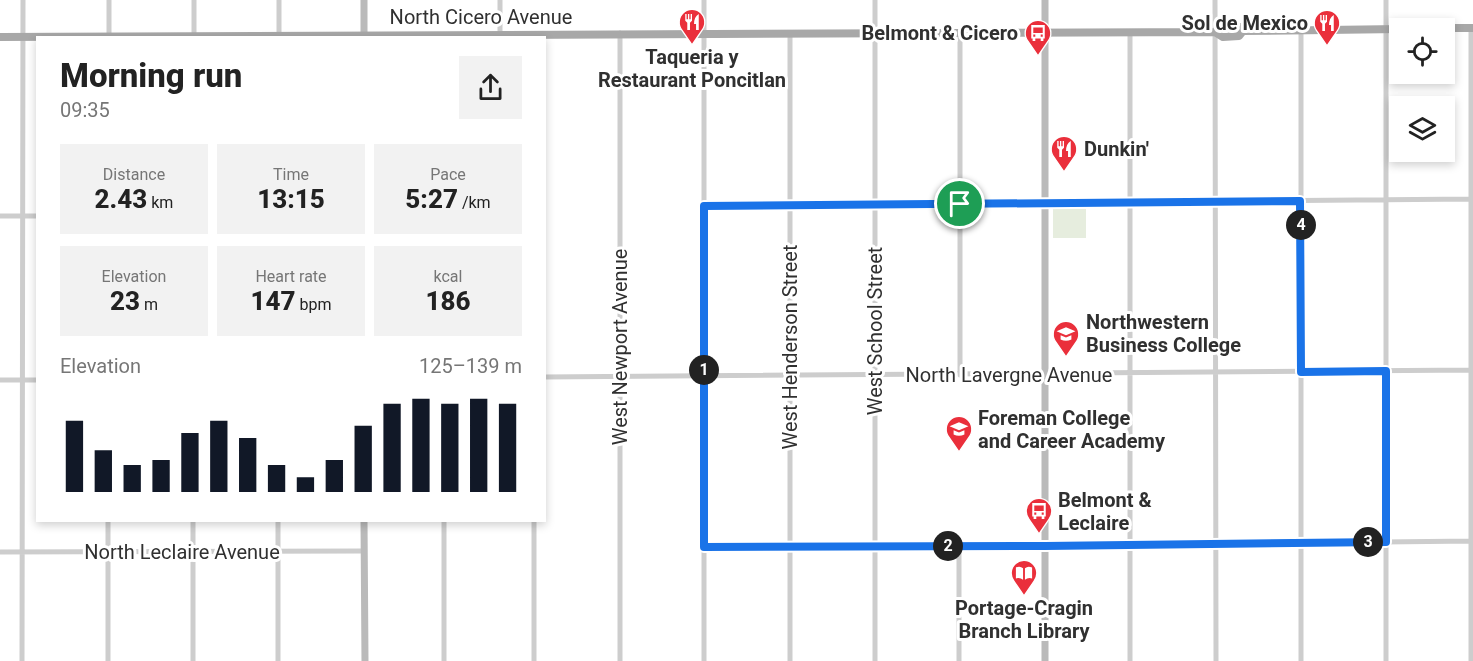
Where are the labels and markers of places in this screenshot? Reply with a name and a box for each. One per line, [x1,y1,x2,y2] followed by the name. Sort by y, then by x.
[677,7,707,45] restaurant icon: Taqueria y Restaurant Poncitlan
[1312,8,1342,46] restaurant icon: Sol de Mexico
[1182,11,1308,35] place label: Sol de Mexico
[1023,18,1053,56] bus stop icon: Belmont & Cicero
[862,21,1018,45] place label: Belmont & Cicero
[598,45,786,92] place label: Taqueria y Restaurant Poncitlan
[1049,134,1079,172] restaurant icon: Dunkin'
[1084,137,1149,161] place label: Dunkin'
[934,178,985,229] pin
[1286,210,1316,240] pin: 4
[1086,310,1241,357] place label: Northwestern Business College
[1051,319,1081,357] school or university icon: Northwestern Business College
[689,355,719,385] pin: 1
[978,406,1166,453] place label: Foreman College and Career Academy
[944,414,974,452] school or university icon: Foreman College and Career Academy
[1058,488,1152,535] place label: Belmont & Leclaire
[1024,496,1054,534] bus stop icon: Belmont & Leclaire
[1353,527,1383,557] pin: 3
[933,531,963,561] pin: 2
[1009,558,1039,596] library icon: Portage-Cragin Branch Library
[955,596,1093,643] place label: Portage-Cragin Branch Library

